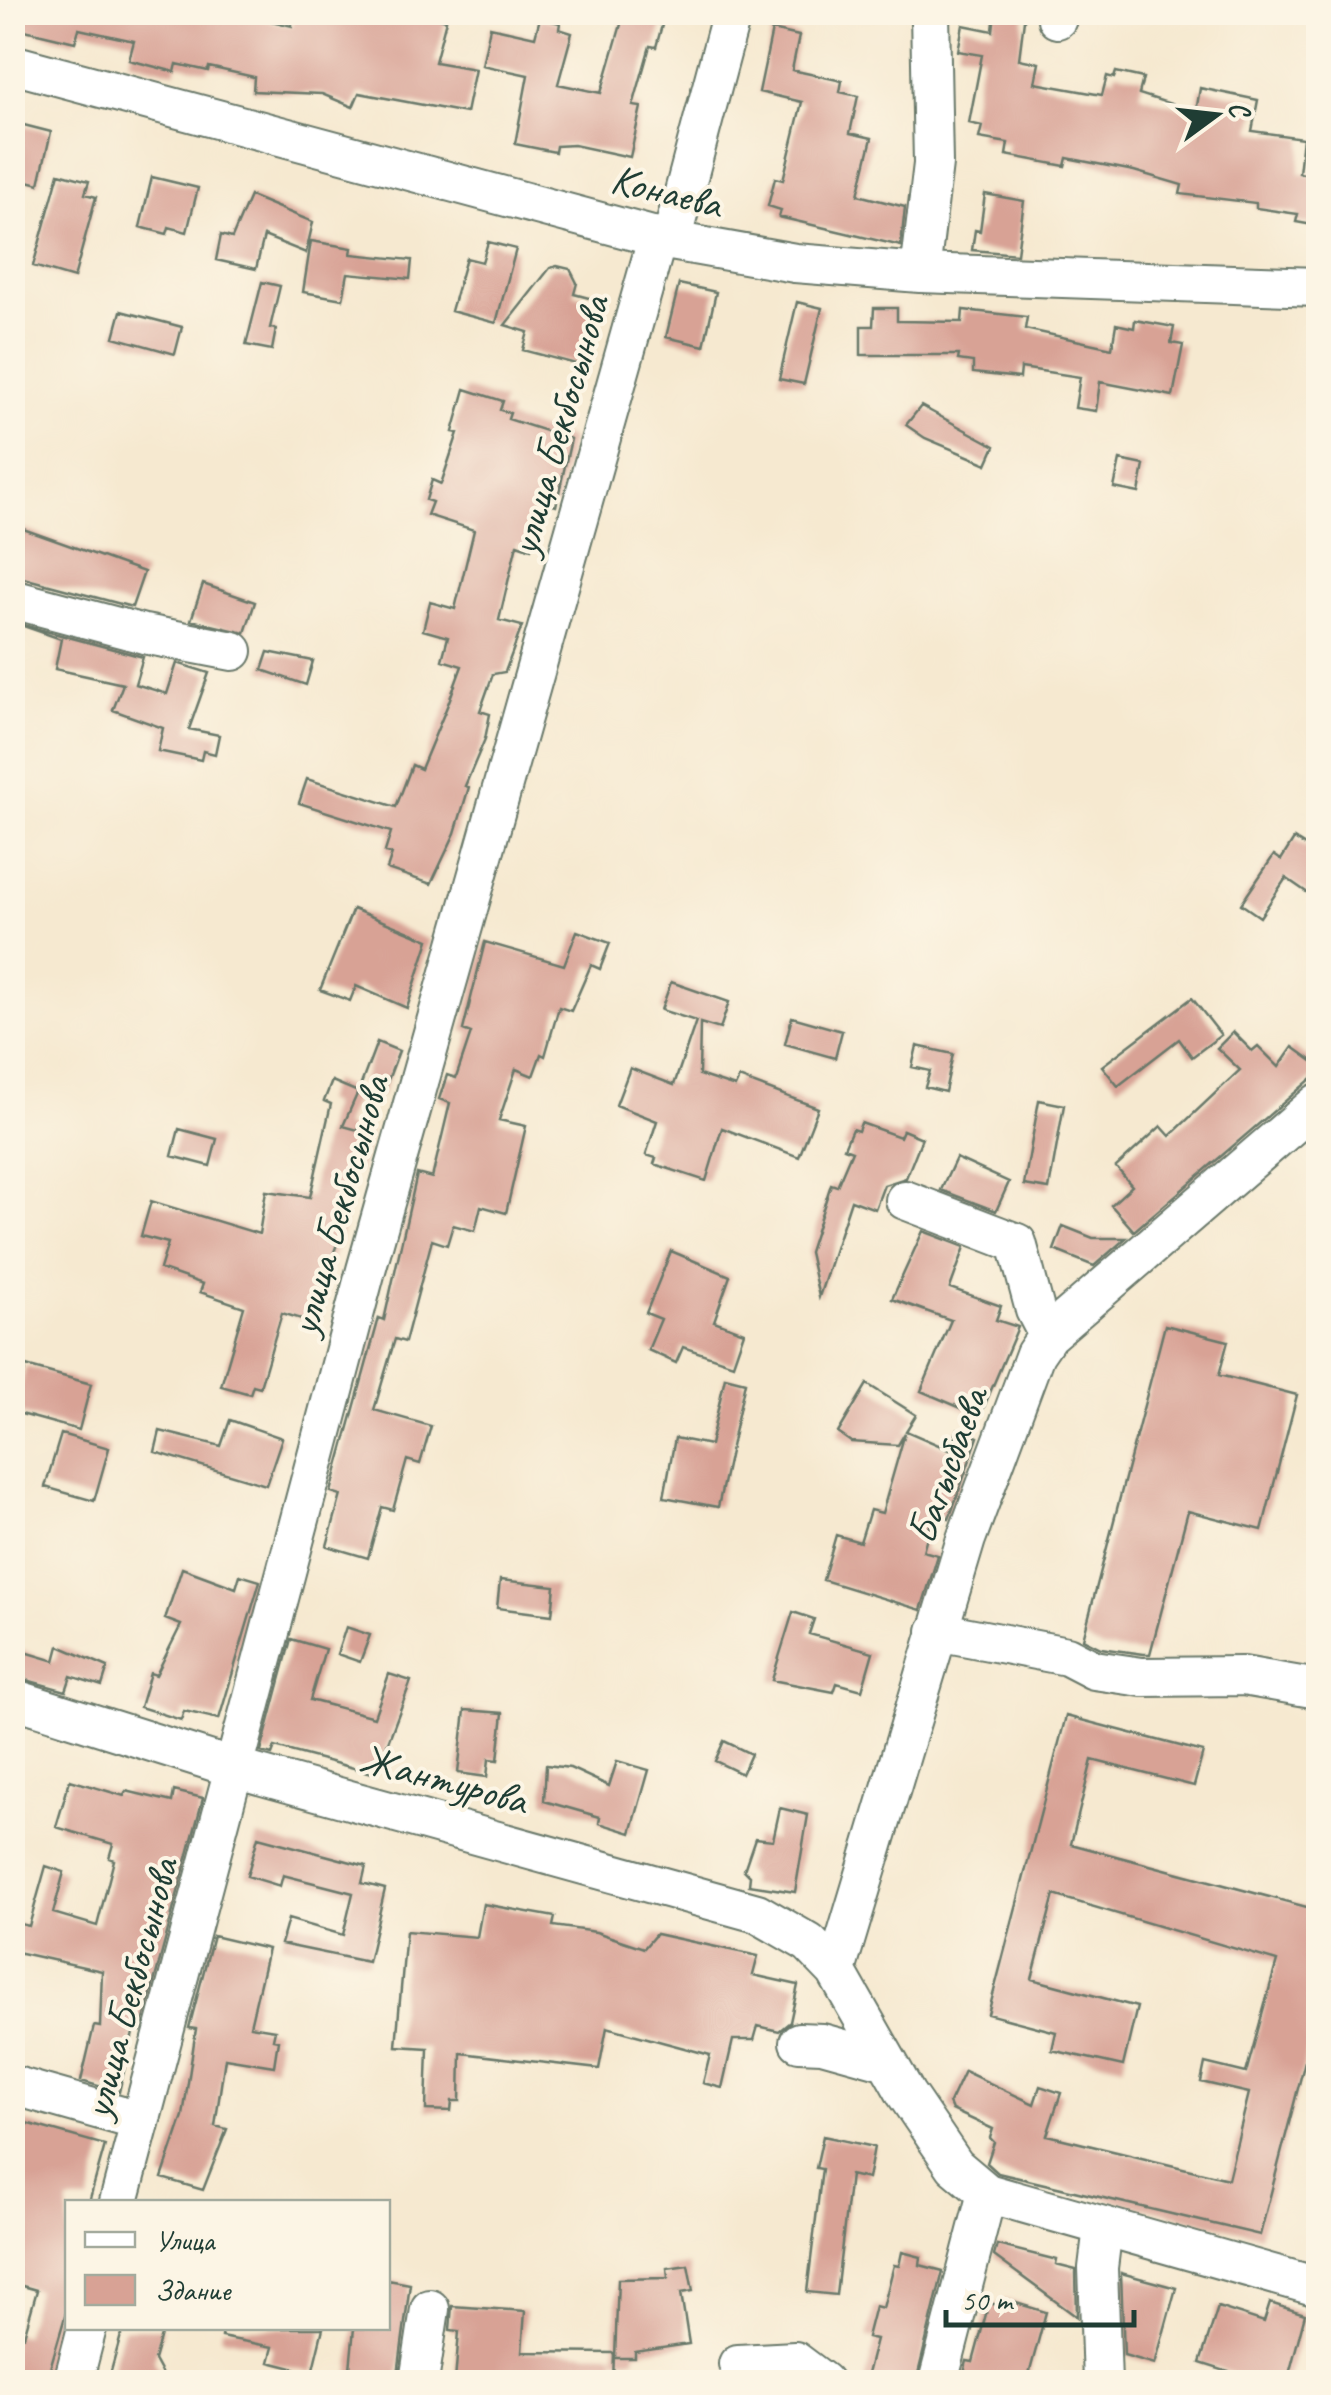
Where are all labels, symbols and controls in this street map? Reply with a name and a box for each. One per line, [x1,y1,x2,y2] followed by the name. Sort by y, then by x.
[1166,65,1266,165] north arrow
[1221,97,1259,123] text: С
[606,152,730,231] street label: Конаева
[496,287,623,564] street label: улица Бекбосынова
[276,1067,403,1344] street label: улица Бекбосынова
[895,1377,1001,1551] street label: Багысбаева
[354,1732,536,1828] street label: Жантурова
[70,1850,191,2127] street label: улица Бекбосынова
[65,2200,390,2330] legend
[155,2221,216,2259] text: Улица
[946,2265,1134,2327] scale bar
[155,2271,232,2309] text: Здание
[961,2281,1014,2319] text: 50 m

